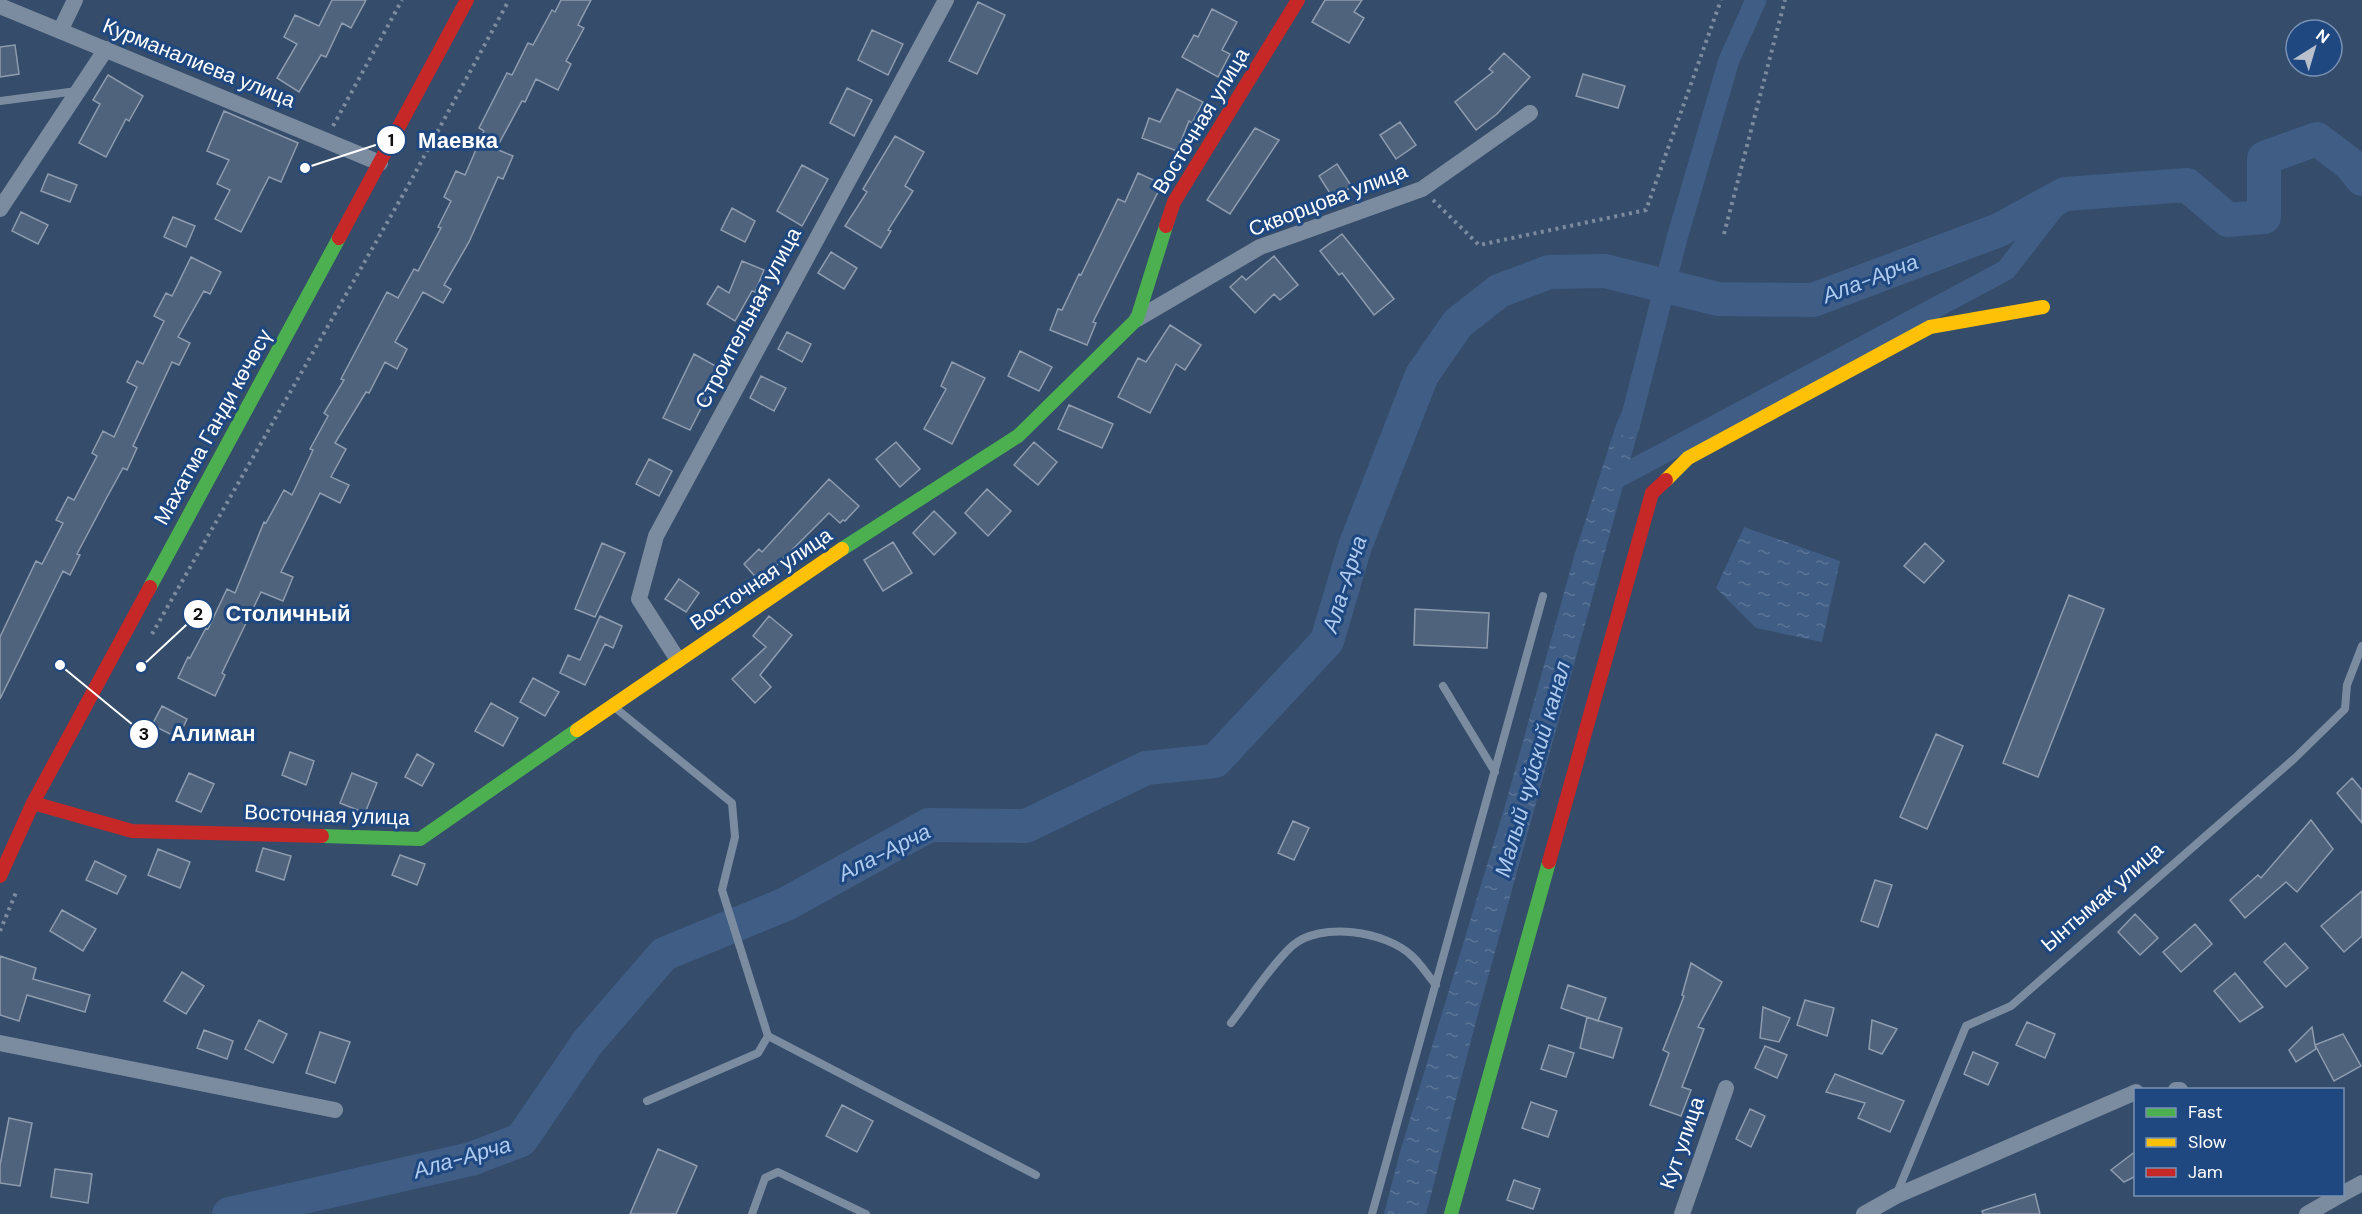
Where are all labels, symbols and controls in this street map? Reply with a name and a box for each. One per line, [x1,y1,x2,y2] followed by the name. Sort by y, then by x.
[99,12,300,115] street label: Курманалиева улица
[2284,18,2344,78] north arrow
[2312,25,2334,48] text: N
[1146,43,1256,199] street label: Восточная улица
[376,120,510,160] callout: Маевка
[418,126,499,155] text: Маевка
[388,128,394,152] text: 1
[1245,157,1412,243] street label: Скворцова улица
[688,222,808,413] street label: Строительная улица
[1816,247,1922,311] water label: Ала-Арча
[147,324,279,530] street label: Махатма Ганди көчөсү
[684,521,838,637] street label: Восточная улица
[1315,532,1374,638] water label: Ала-Арча
[183,594,362,634] callout: Столичный
[225,599,351,628] text: Столичный
[193,602,203,626] text: 2
[1488,658,1577,881] water label: Малый чуйский канал
[129,714,267,754] callout: Алиман
[171,719,255,748] text: Алиман
[139,722,149,746] text: 3
[244,798,411,832] street label: Восточная улица
[831,817,935,889] water label: Ала-Арча
[2035,836,2169,958] street label: Ынтымак улица
[2134,1088,2344,1196] legend
[1653,1093,1711,1193] street label: Кут улица
[2188,1100,2223,1124] text: Fast
[408,1130,514,1186] water label: Ала-Арча
[2188,1130,2227,1154] text: Slow
[2188,1160,2223,1184] text: Jam

